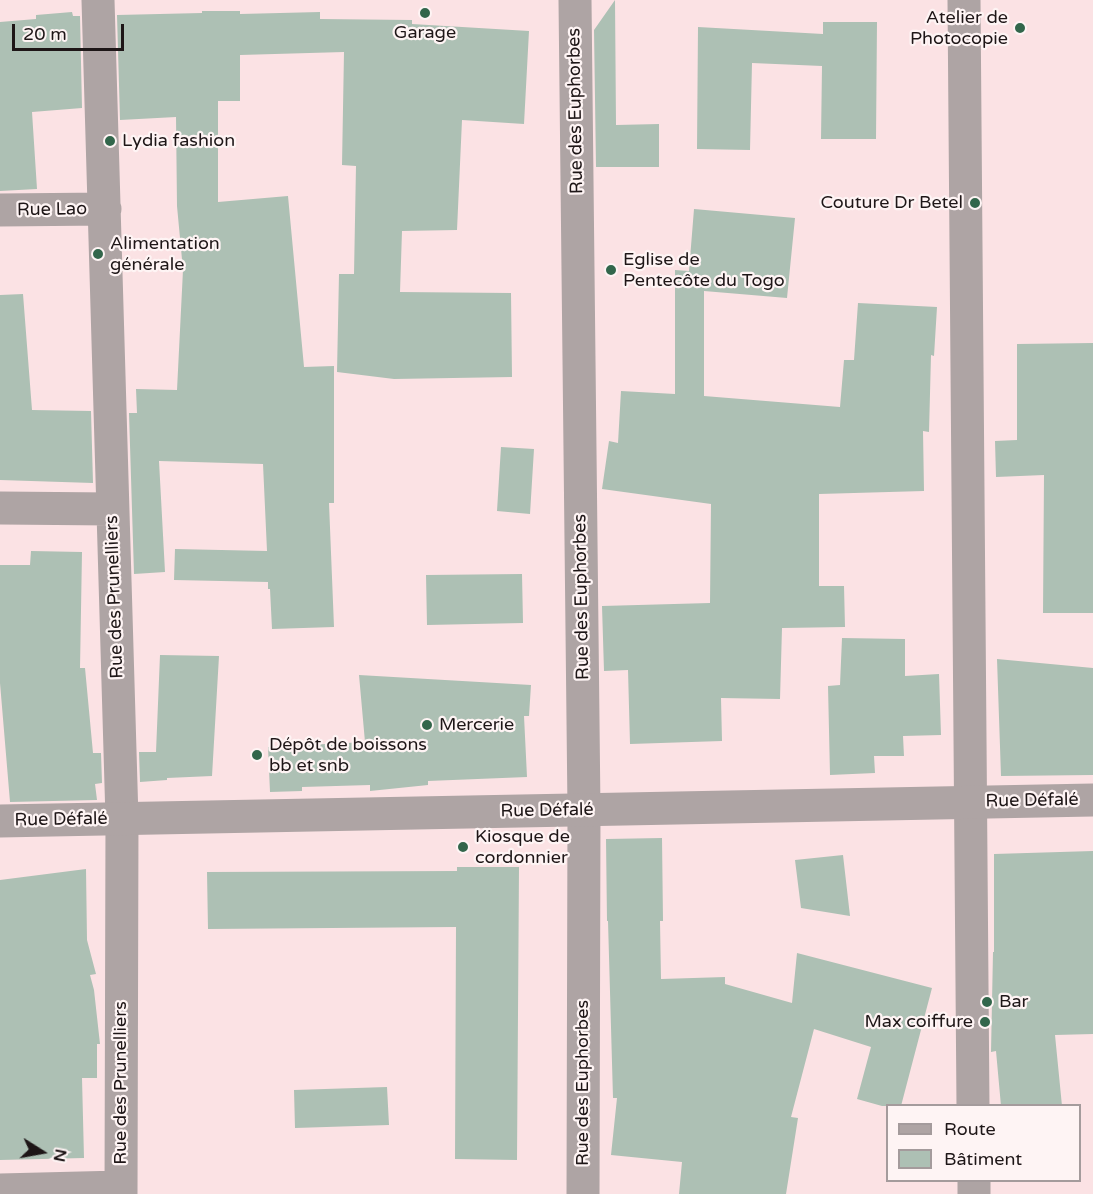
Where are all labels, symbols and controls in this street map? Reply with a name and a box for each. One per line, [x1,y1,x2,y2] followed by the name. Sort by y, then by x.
[418,6,432,20] marker: Garage
[910,7,1008,50] place label: Atelier de Photocopie
[15,12,128,50] scale bar
[1013,21,1027,35] marker: Atelier de Photocopie
[394,22,456,44] place label: Garage
[23,23,67,45] text: 20 m
[564,28,588,194] street label: Rue des Euphorbes
[122,130,235,152] place label: Lydia fashion
[103,134,117,148] marker: Lydia fashion
[821,192,963,214] place label: Couture Dr Betel
[968,196,982,210] marker: Couture Dr Betel
[17,199,87,221] street label: Rue Lao
[110,233,220,276] place label: Alimentation générale
[91,247,105,261] marker: Alimentation générale
[623,249,785,292] place label: Eglise de Pentecôte du Togo
[604,263,618,277] marker: Eglise de Pentecôte du Togo
[570,514,594,680] street label: Rue des Euphorbes
[101,515,129,679] street label: Rue des Prunelliers
[439,714,514,736] place label: Mercerie
[420,718,434,732] marker: Mercerie
[269,734,427,777] place label: Dépôt de boissons bb et snb
[250,748,264,762] marker: Dépôt de boissons bb et snb
[985,789,1079,813] street label: Rue Défalé
[500,799,594,823] street label: Rue Défalé
[14,808,108,832] street label: Rue Défalé
[475,826,570,868] place label: Kiosque de cordonnier
[456,840,470,854] marker: Kiosque de cordonnier
[999,991,1028,1013] place label: Bar
[980,995,994,1009] marker: Bar
[572,1000,594,1166] street label: Rue des Euphorbes
[110,1001,132,1165] street label: Rue des Prunelliers
[864,1011,973,1033] place label: Max coiffure
[978,1015,992,1029] marker: Max coiffure
[886,1104,1081,1182] legend
[944,1118,996,1140] text: Route
[12,1122,72,1182] north arrow
[49,1147,71,1164] text: N
[944,1148,1022,1170] text: Bâtiment

